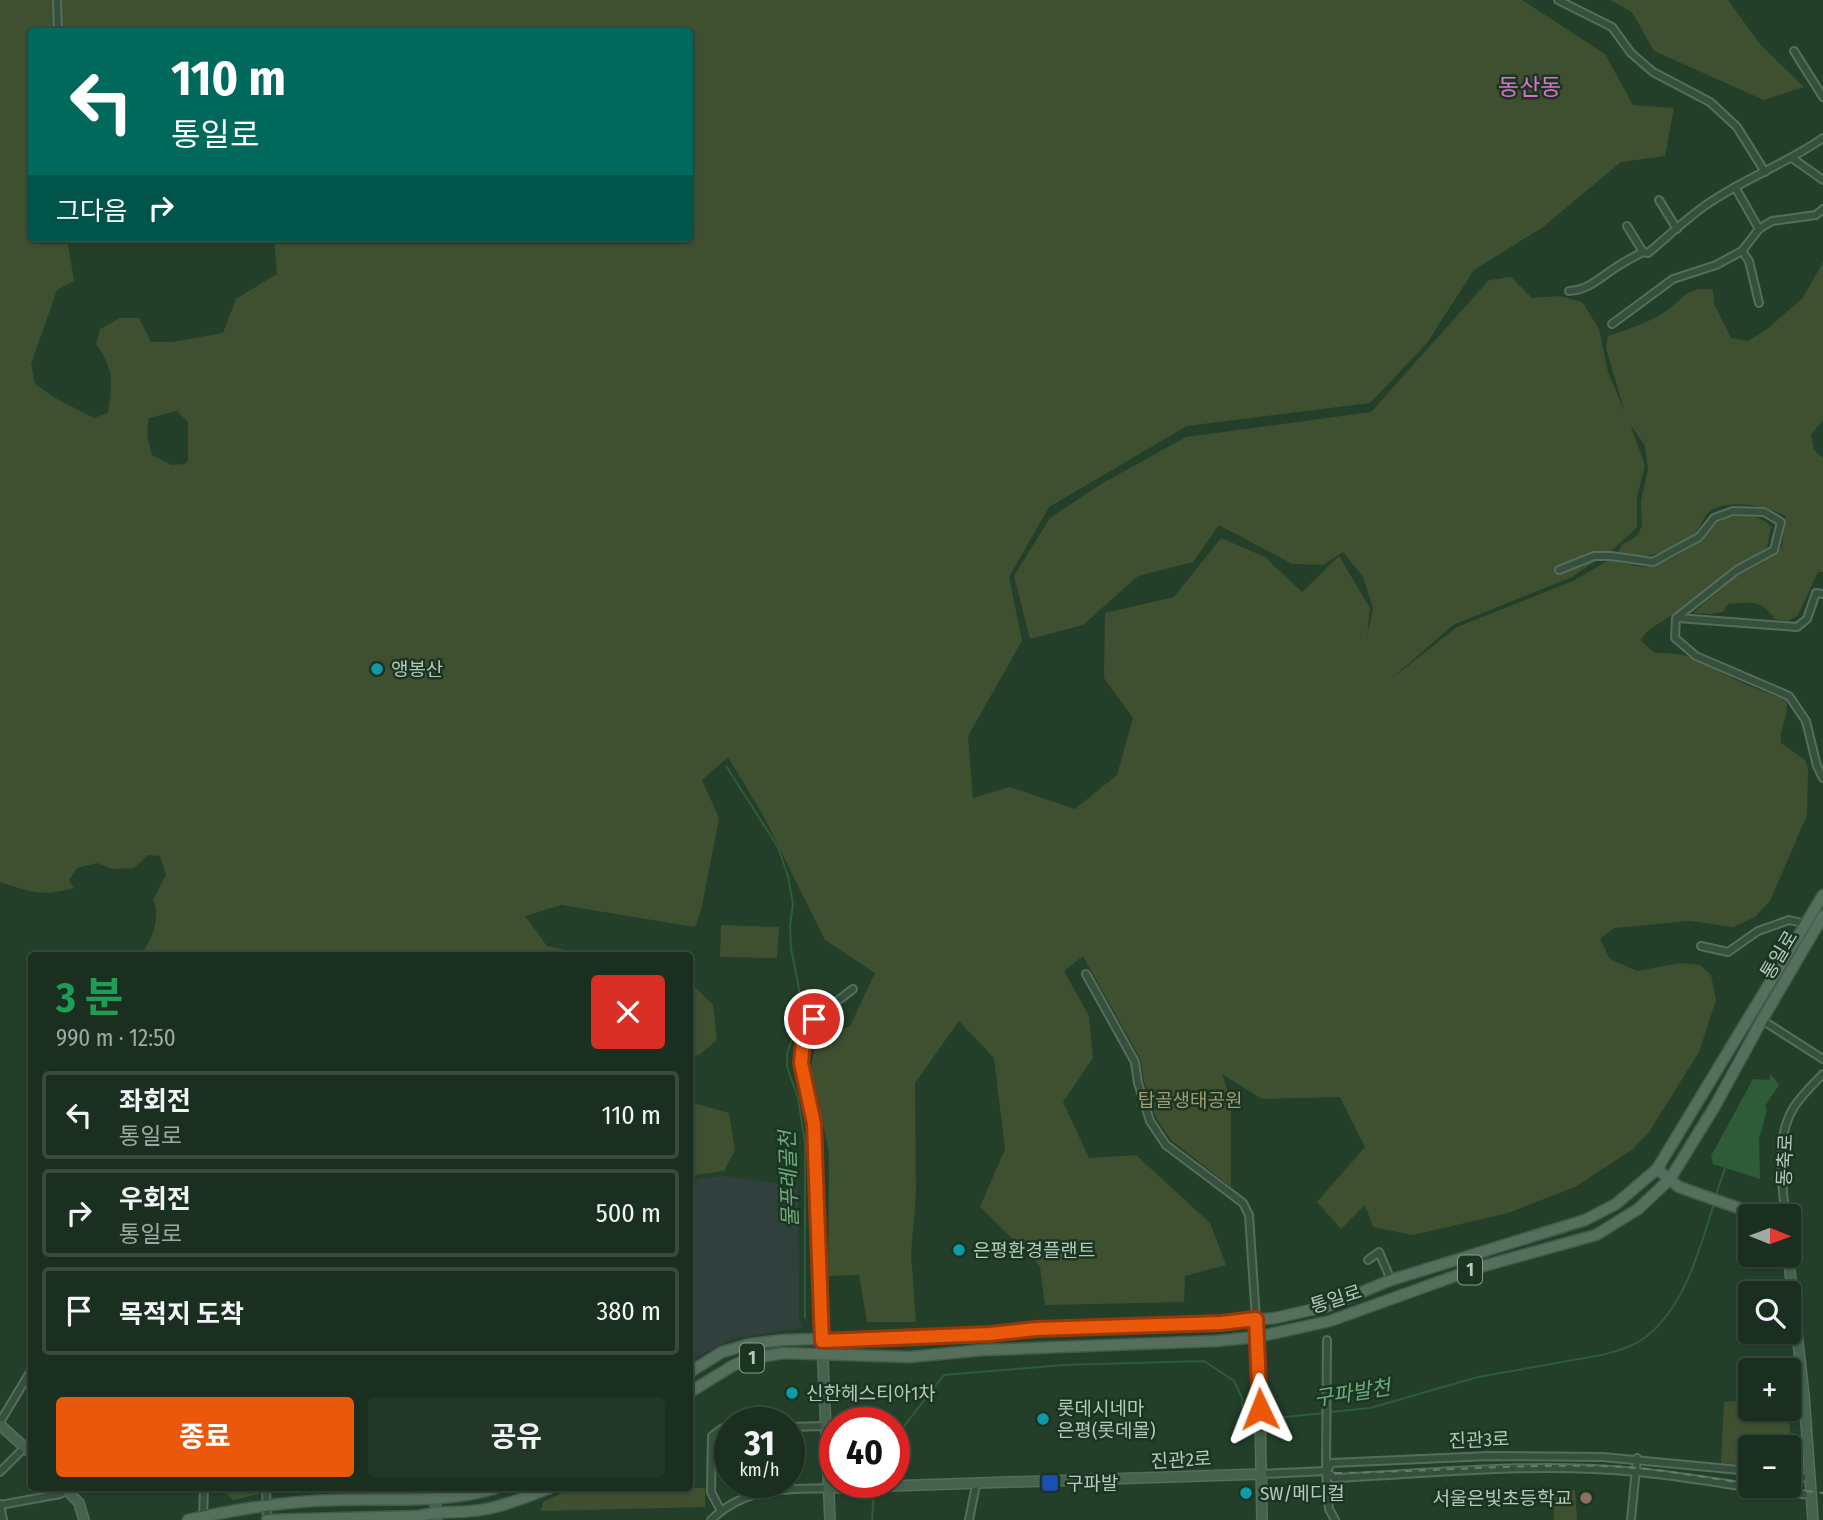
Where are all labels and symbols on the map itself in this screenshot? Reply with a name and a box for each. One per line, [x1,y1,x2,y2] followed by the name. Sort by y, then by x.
[1498,73,1562,101] district label: 동산동
[391,658,443,681] place label: 앵봉산
[369,661,385,677] marker: 앵봉산
[1756,927,1802,983] street label: 통일로
[784,989,844,1049] pin
[1138,1089,1242,1112] park label: 탑골생태공원
[774,1128,804,1228] water label: 물푸레골천
[1773,1133,1797,1187] street label: 동축로
[1738,1204,1801,1267] north arrow
[973,1239,1095,1262] place label: 은평환경플랜트
[951,1242,967,1258] marker: 은평환경플랜트
[1458,1255,1482,1284] road number: 1
[1308,1280,1364,1318] street label: 통일로
[740,1344,764,1372] road number: 1
[1223,1372,1297,1446] position arrow
[1312,1374,1395,1412] water label: 구파발천
[806,1382,936,1405] place label: 신한헤스티아1차
[784,1385,800,1401] marker: 신한헤스티아1차
[1057,1397,1156,1442] place label: 롯데시네마 은평(롯데몰)
[819,1407,910,1498] speed limit sign: 40
[1035,1411,1051,1427] marker: 롯데시네마 은평(롯데몰)
[1448,1427,1510,1453] street label: 진관3로
[1150,1447,1212,1473] street label: 진관2로
[1066,1472,1118,1495] place label: 구파발
[1040,1473,1060,1493] marker: 구파발
[1260,1482,1345,1505] place label: SW/메디컬
[1238,1485,1254,1501] marker: SW/메디컬
[1432,1487,1572,1510] place label: 서울은빛초등학교
[1578,1490,1594,1506] marker: 서울은빛초등학교

